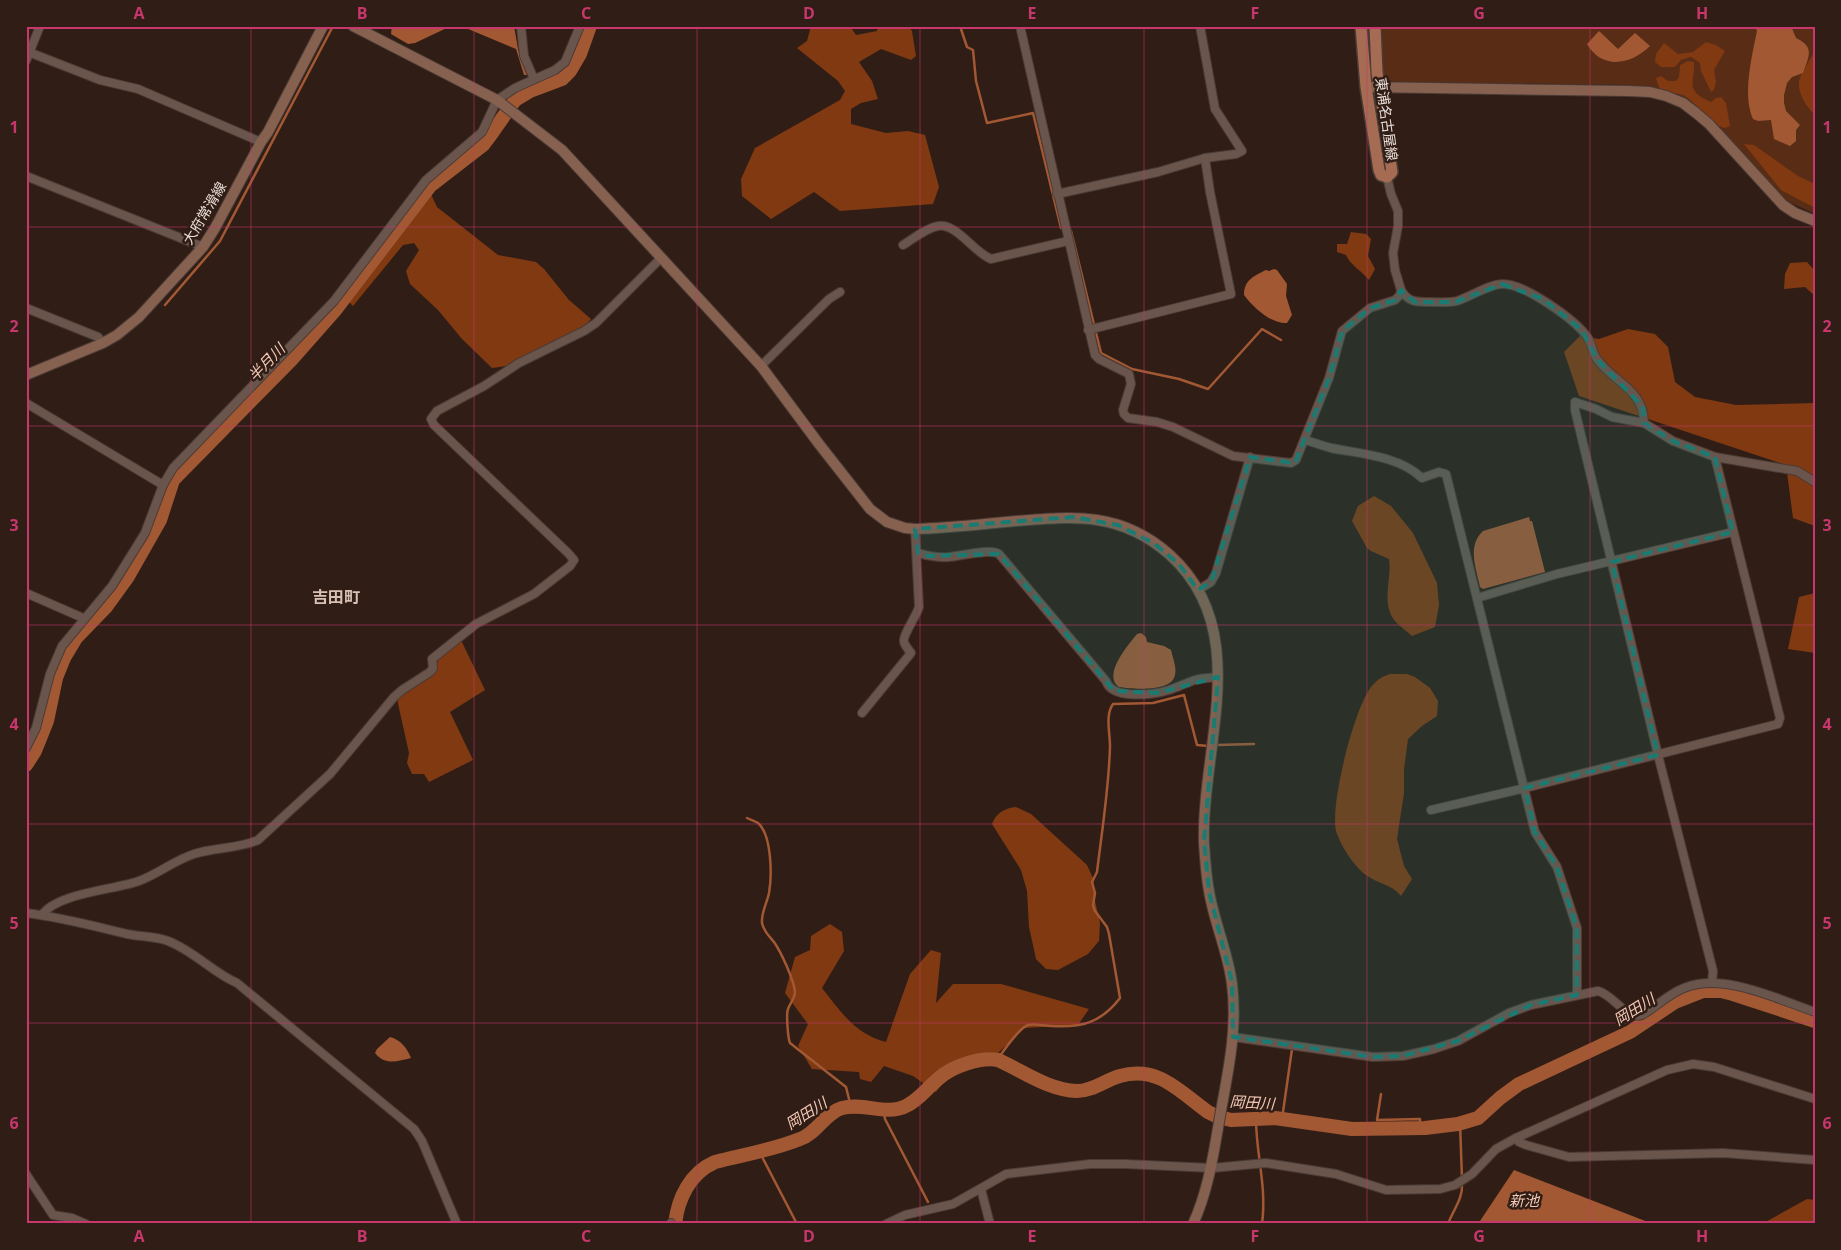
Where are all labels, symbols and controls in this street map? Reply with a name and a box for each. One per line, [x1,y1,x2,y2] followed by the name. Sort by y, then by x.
[133,2,145,24] text: A
[357,2,367,24] text: B
[581,2,591,24] text: C
[803,2,815,24] text: D
[1028,2,1037,24] text: E
[1251,2,1259,24] text: F
[1473,2,1485,24] text: G
[1696,2,1708,24] text: H
[1372,76,1402,162] street label: 東浦名古屋線
[9,116,19,138] text: 1
[1822,116,1832,138] text: 1
[178,178,230,248] street label: 大府常滑線
[9,315,19,337] text: 2
[1822,315,1832,337] text: 2
[243,337,290,385] water label: 半月川
[9,514,19,536] text: 3
[1822,514,1832,536] text: 3
[312,586,360,608] district label: 吉田町
[9,713,19,735] text: 4
[1822,713,1832,735] text: 4
[9,912,19,934] text: 5
[1822,912,1832,934] text: 5
[1610,988,1660,1029] water label: 岡田川
[1229,1091,1277,1113] water label: 岡田川
[782,1092,832,1133] water label: 岡田川
[9,1112,19,1134] text: 6
[1822,1112,1832,1134] text: 6
[1509,1190,1541,1210] water label: 新池
[133,1225,145,1247] text: A
[357,1225,367,1247] text: B
[581,1225,591,1247] text: C
[803,1225,815,1247] text: D
[1028,1225,1037,1247] text: E
[1251,1225,1259,1247] text: F
[1473,1225,1485,1247] text: G
[1696,1225,1708,1247] text: H

